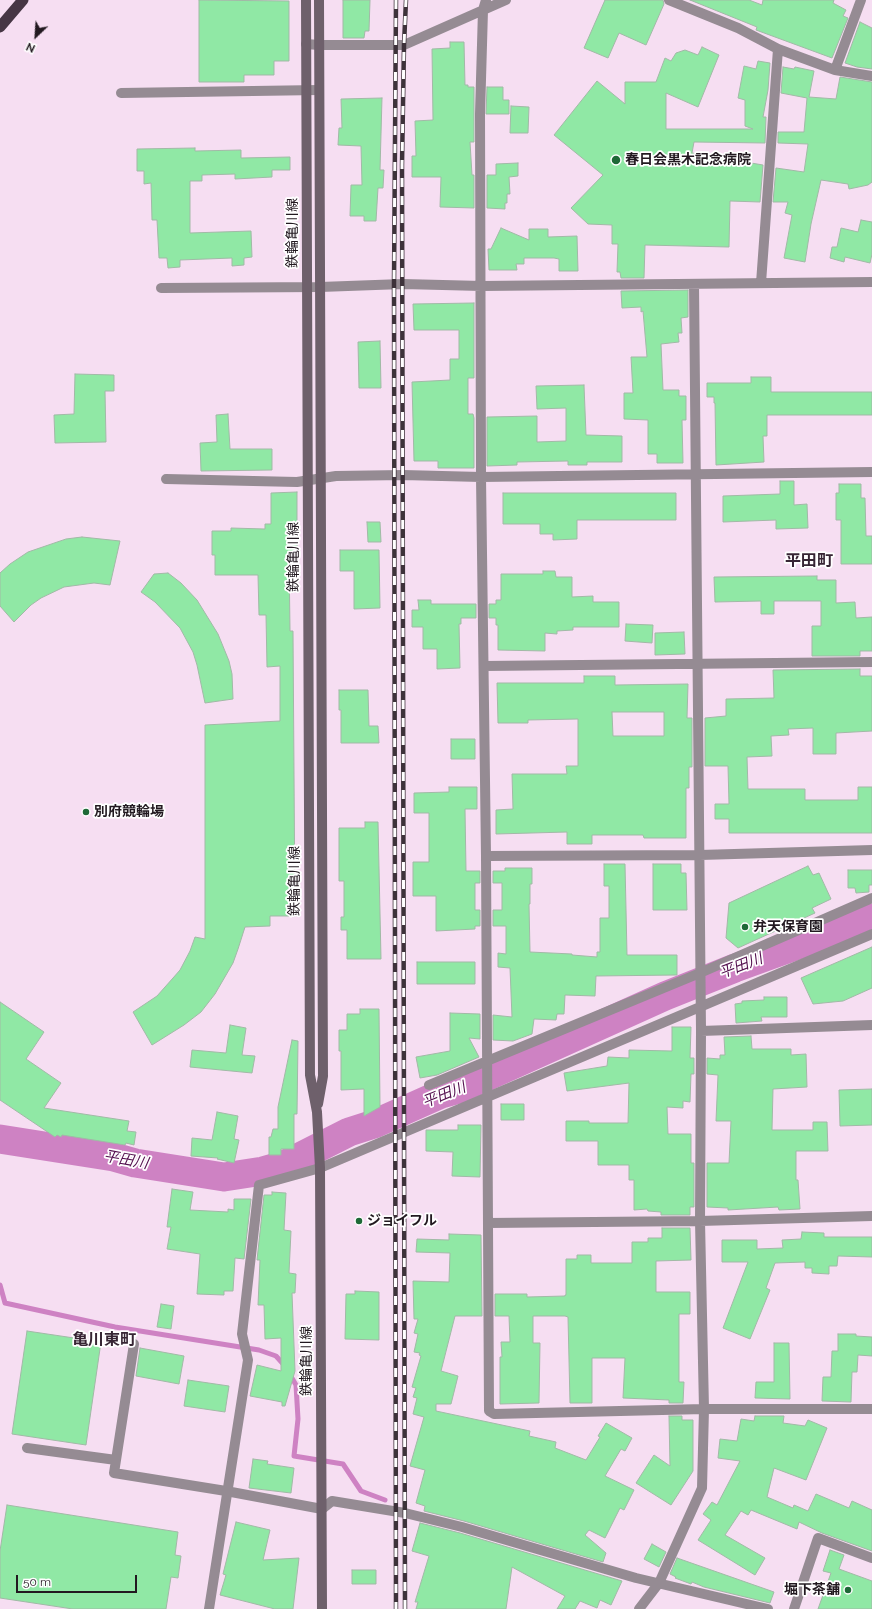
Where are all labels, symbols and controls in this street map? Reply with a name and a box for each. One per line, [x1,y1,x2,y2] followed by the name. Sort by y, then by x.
[16,16,56,56] north arrow
[24,40,37,55] text: N
[625,152,751,168] place label: 春日会黒木記念病院
[610,154,622,166] marker: 春日会黒木記念病院
[285,198,301,268] street label: 鉄輪亀川線
[286,522,302,592] street label: 鉄輪亀川線
[785,551,833,571] district label: 平田町
[94,804,164,820] place label: 別府競輪場
[81,807,91,817] marker: 別府競輪場
[287,846,303,916] street label: 鉄輪亀川線
[753,919,823,935] place label: 弁天保育園
[740,922,750,932] marker: 弁天保育園
[717,950,765,982] water label: 平田川
[420,1078,468,1112] water label: 平田川
[102,1147,150,1173] water label: 平田川
[367,1213,437,1229] place label: ジョイフル
[354,1216,364,1226] marker: ジョイフル
[299,1326,315,1396] street label: 鉄輪亀川線
[72,1330,136,1350] district label: 亀川東町
[18,1567,139,1593] scale bar
[23,1575,51,1589] text: 50 m
[784,1582,840,1598] place label: 堀下茶舗
[843,1585,853,1595] marker: 堀下茶舗

